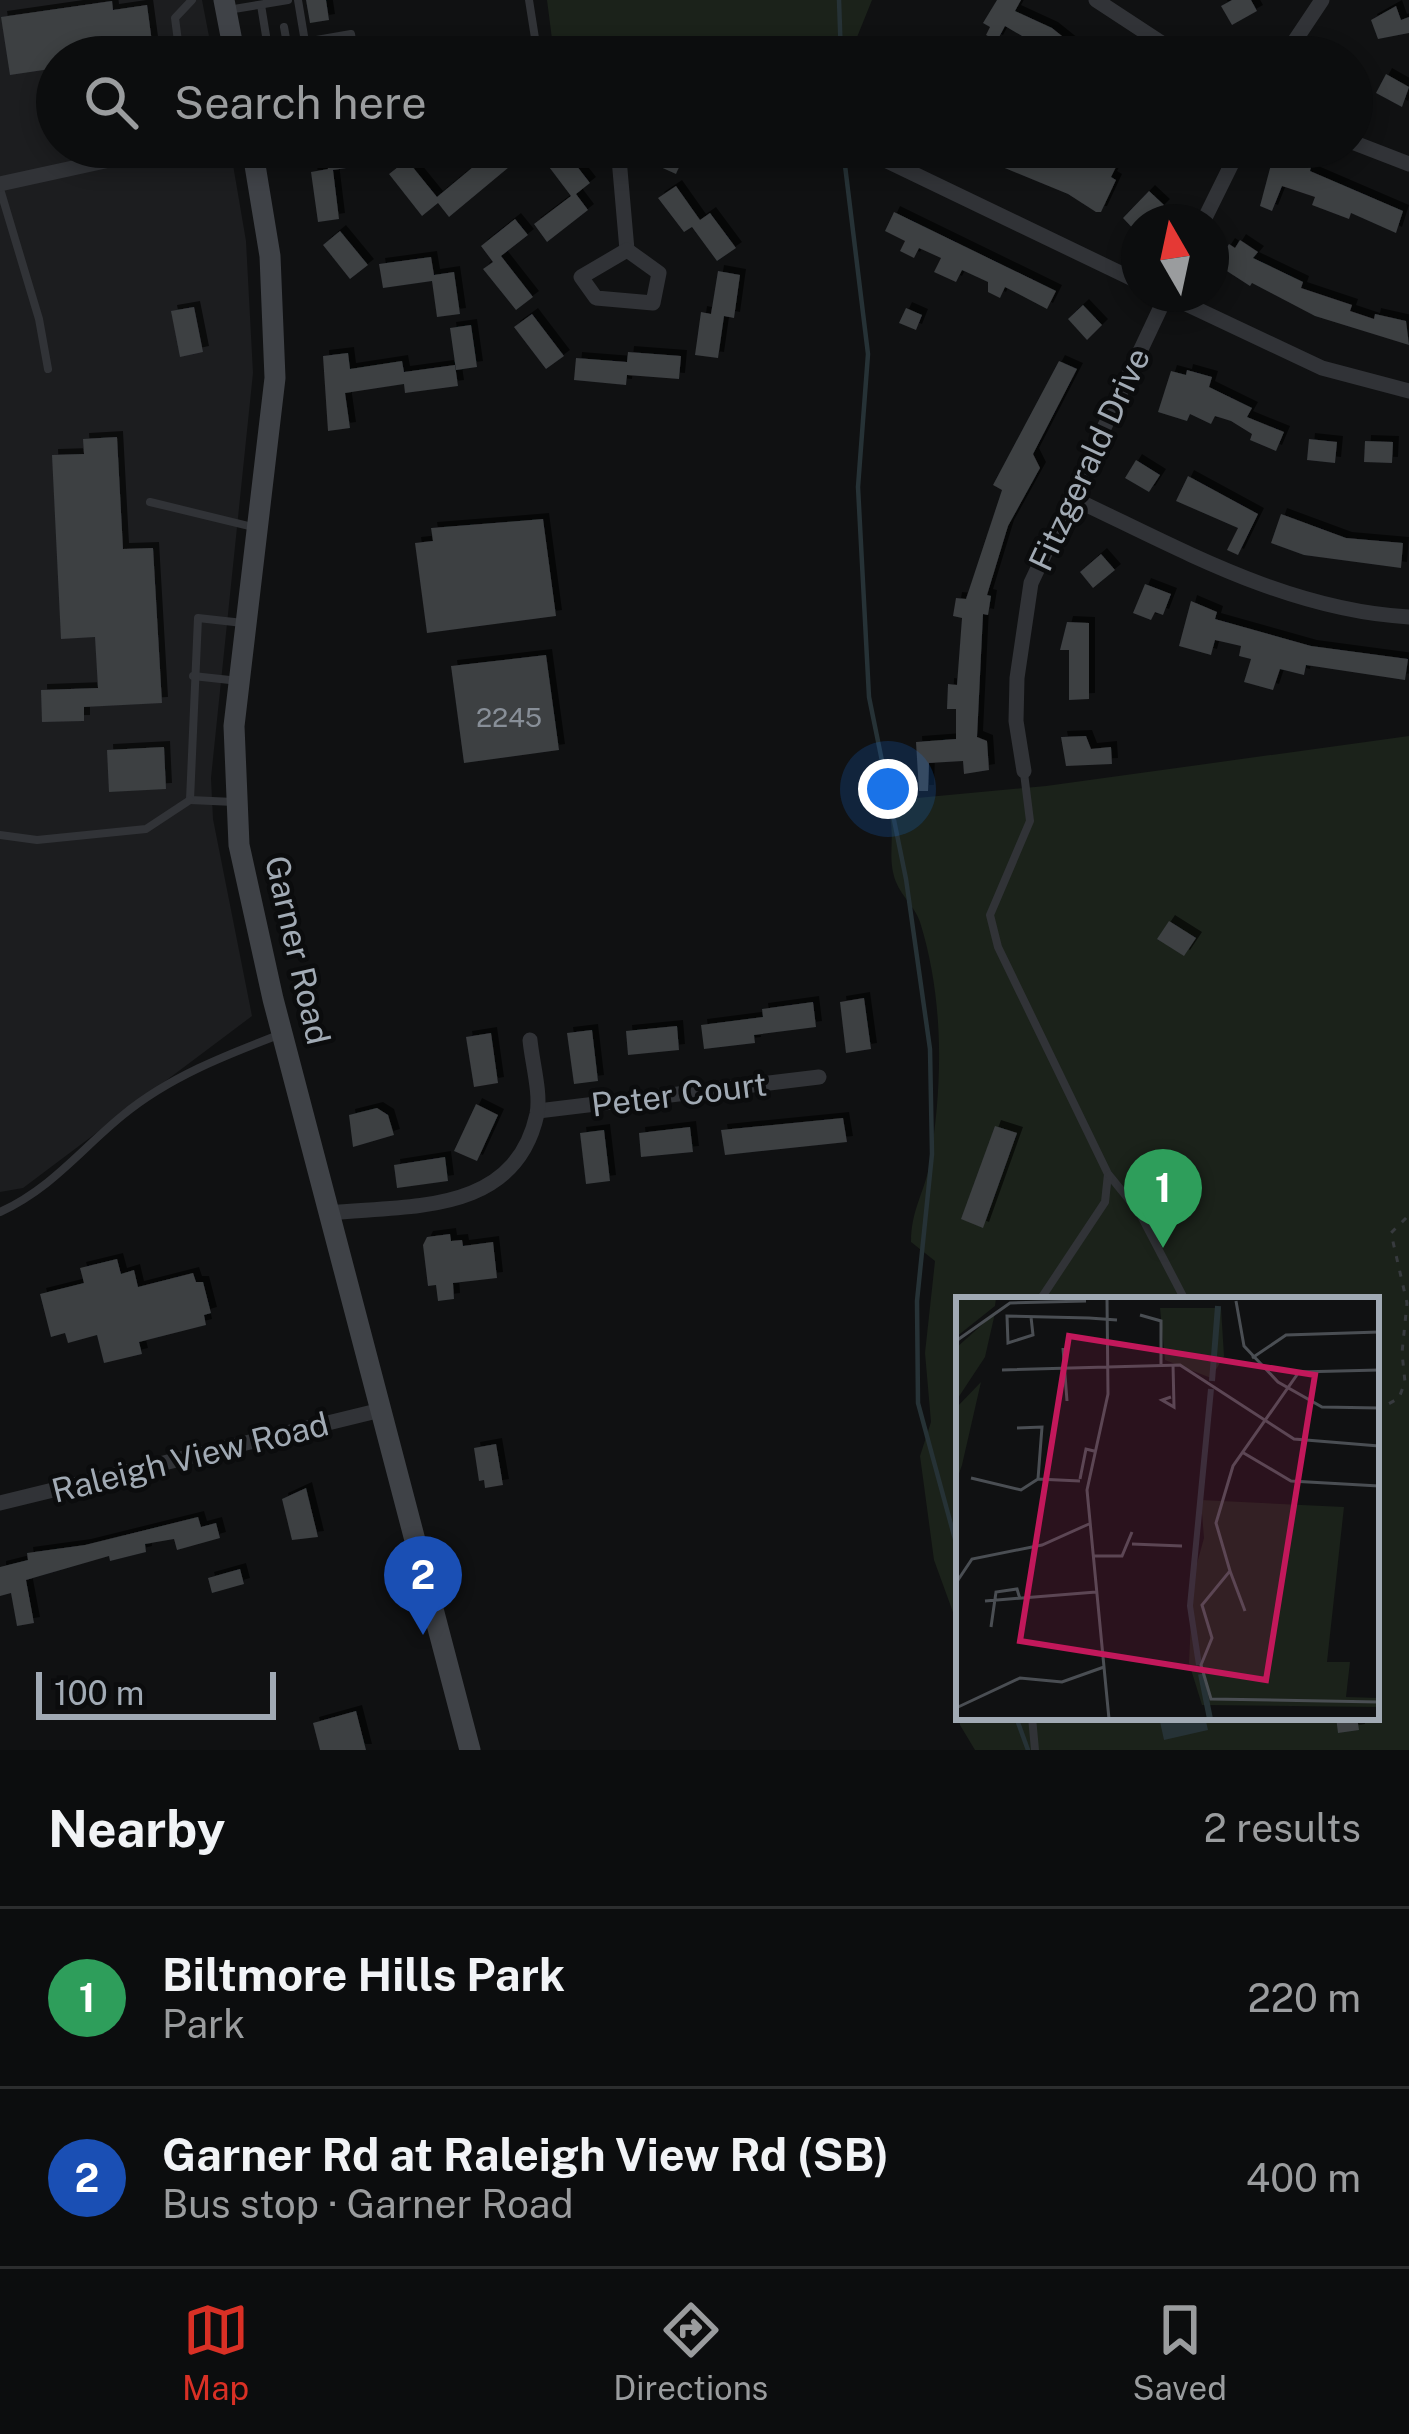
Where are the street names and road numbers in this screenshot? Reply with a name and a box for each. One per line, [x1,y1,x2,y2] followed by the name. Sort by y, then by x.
[1021,342,1157,576] street label: Fitzgerald Drive
[258,852,338,1048] street label: Garner Road
[589,1064,769,1124] street label: Peter Court
[48,1404,332,1510] street label: Raleigh View Road

